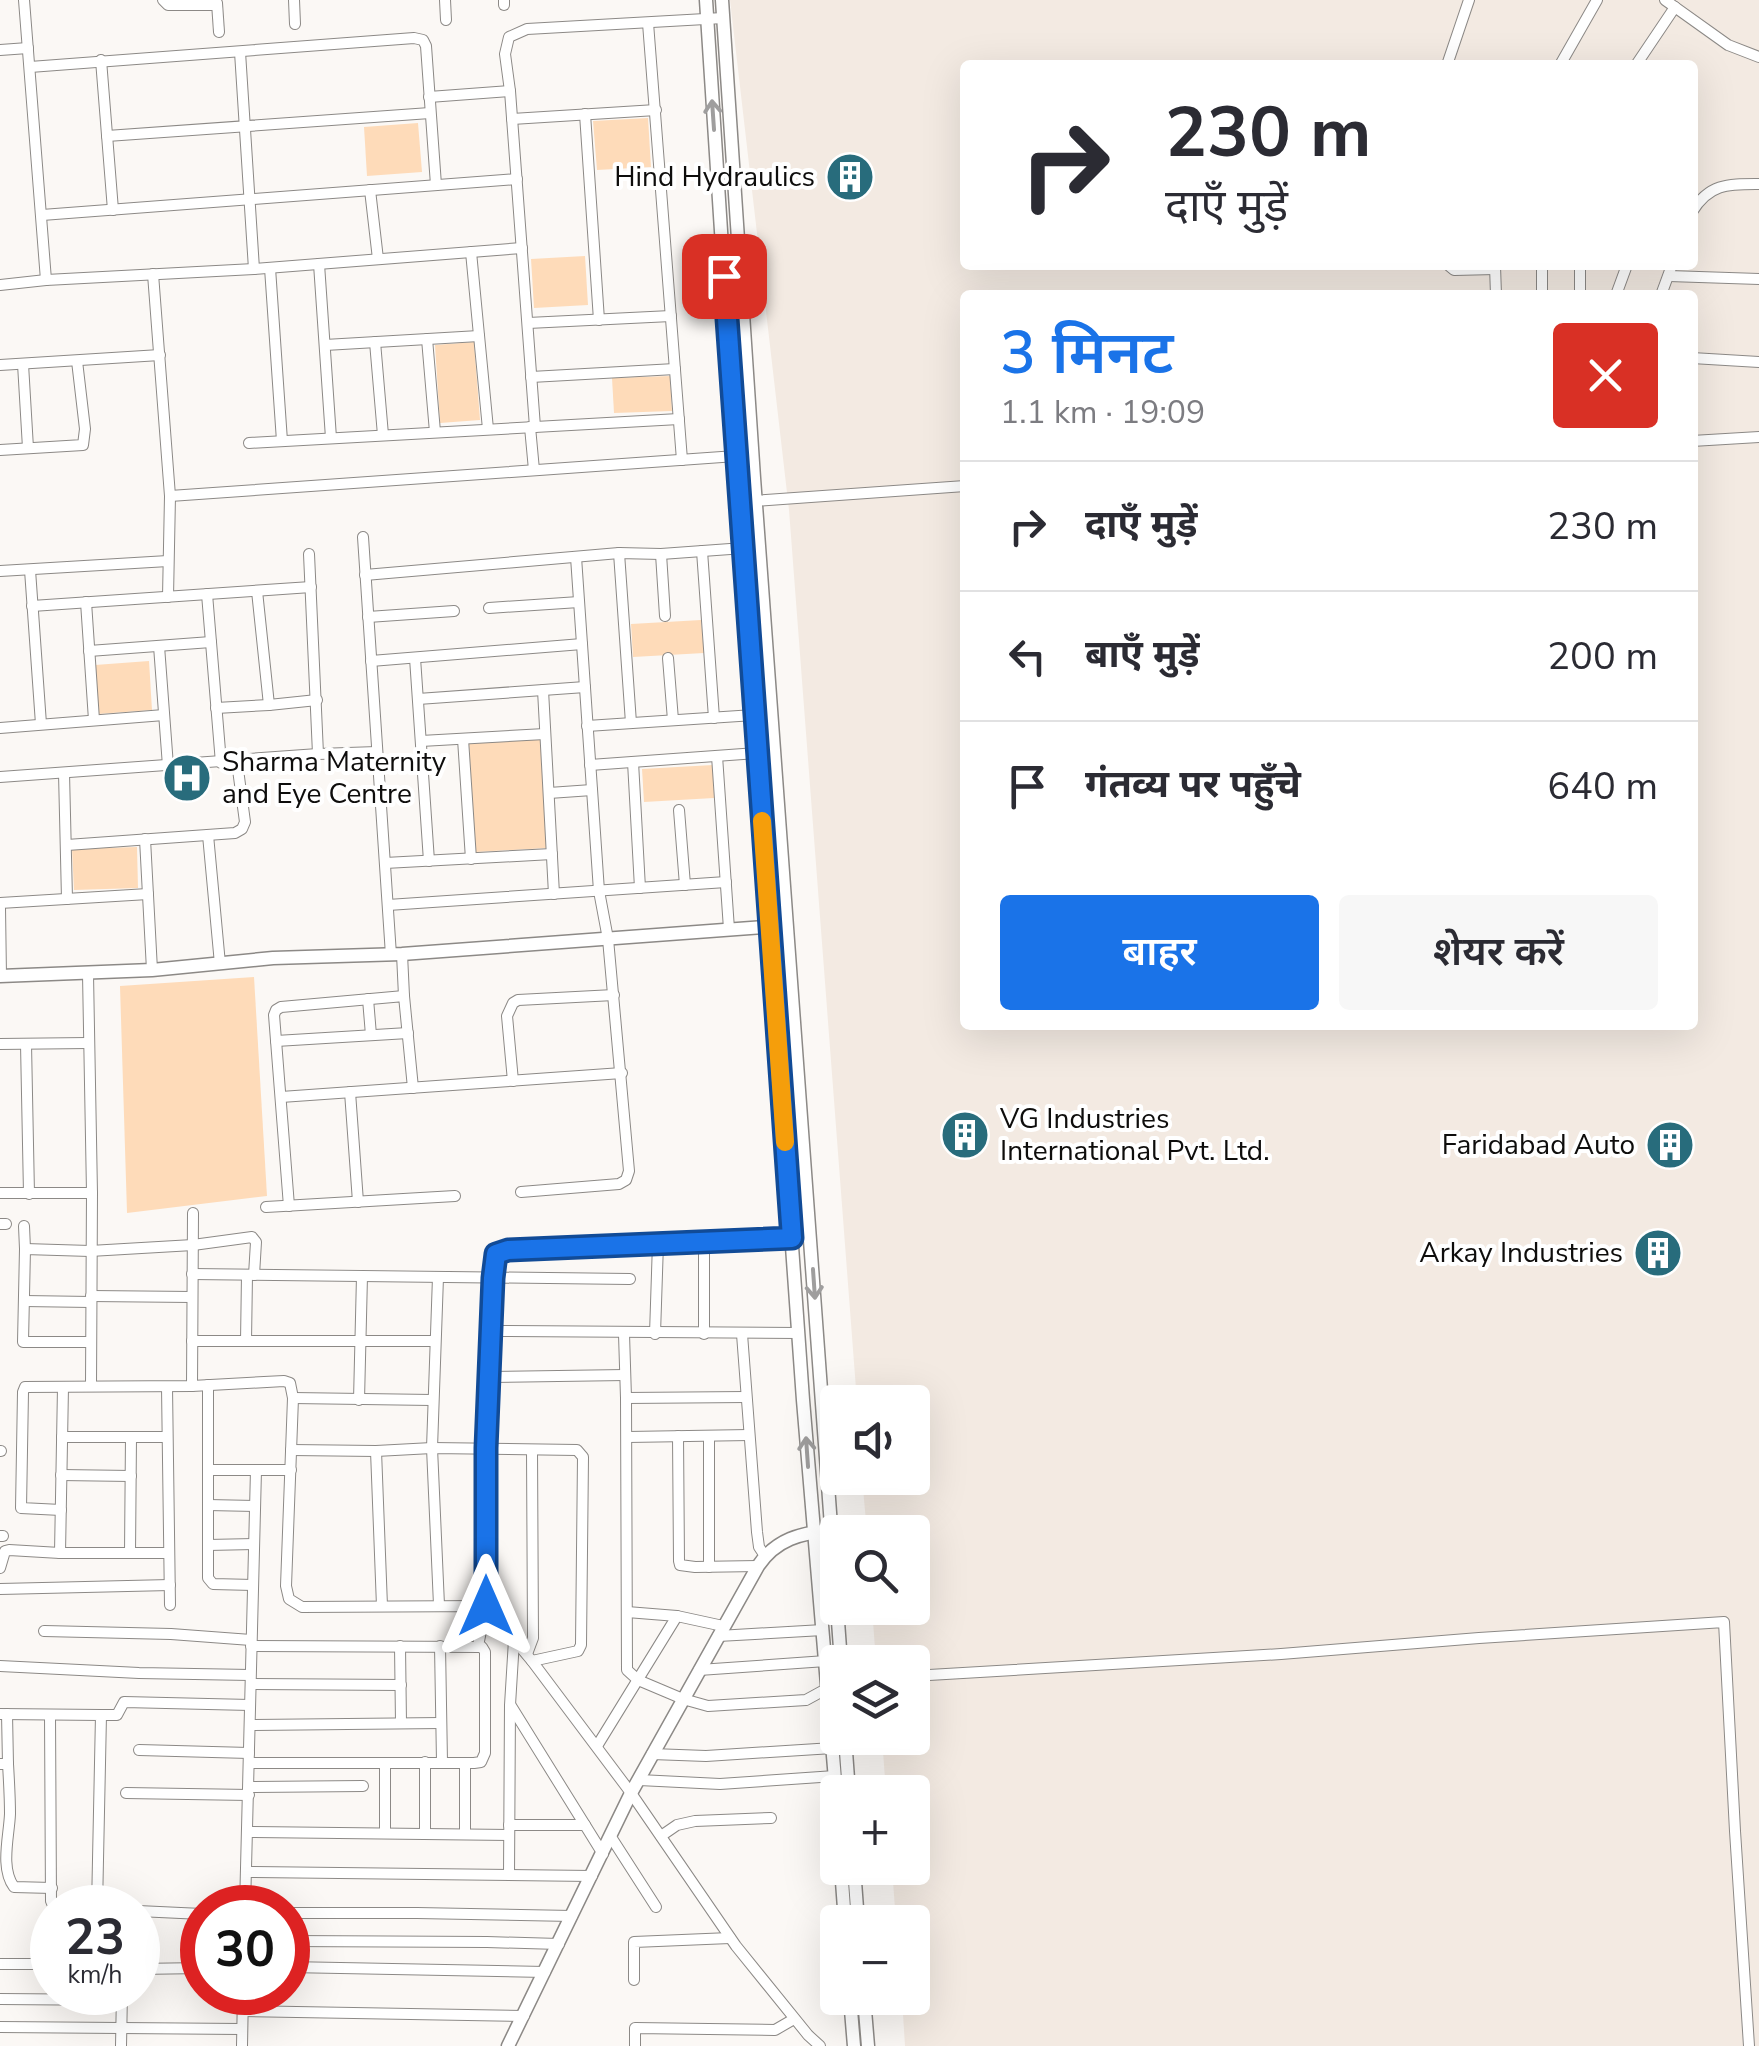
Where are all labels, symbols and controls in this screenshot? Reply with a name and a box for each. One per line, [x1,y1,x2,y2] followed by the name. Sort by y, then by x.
[1165,85,1371,181] text: 230 m
[704,100,723,132] one-way arrow
[1000,100,1130,230] icon: right
[824,151,876,203] building icon: Hind Hydraulics
[614,158,815,196] place label: Hind Hydraulics
[1165,176,1288,237] text: दाएँ मुड़ें
[682,234,767,319] pin
[697,249,752,304] icon: arrive
[1000,312,1174,394] text: 3 मिनट
[1553,323,1658,428] button: close
[1000,391,1205,434] text: 1.1 km · 19:09
[1000,499,1055,554] icon: right
[1085,499,1197,550] text: दाएँ मुड़ें
[1547,501,1658,552] text: 230 m
[1000,629,1055,684] icon: left
[1085,629,1199,680] text: बाएँ मुड़ें
[1547,631,1658,682] text: 200 m
[222,743,447,813] place label: Sharma Maternity and Eye Centre
[161,752,213,804] hospital icon: Sharma Maternity and Eye Centre
[1000,759,1055,814] icon: arrive
[1085,759,1301,810] text: गंतव्य पर पहुँचे
[1547,761,1658,812] text: 640 m
[1000,895,1319,1010] button: बाहर
[1339,895,1658,1010] button: शेयर करें
[999,1100,1270,1170] place label: VG Industries International Pvt. Ltd.
[939,1109,991,1161] building icon: VG Industries International Pvt. Ltd.
[1644,1119,1696,1171] building icon: Faridabad Auto
[1442,1126,1635,1164] place label: Faridabad Auto
[1632,1227,1684,1279] building icon: Arkay Industries
[1419,1234,1623,1272] place label: Arkay Industries
[804,1268,823,1300] one-way arrow
[820,1385,930,2015] map controls
[820,1385,930,1495] button: sound
[797,1436,816,1468] one-way arrow
[820,1515,930,1625] button: search
[434,1554,538,1658] position arrow
[820,1645,930,1755] button: layers
[820,1775,930,1885] button: +
[180,1885,310,2015] speed limit sign: 30
[65,1903,125,1972] text: 23
[820,1905,930,2015] button: −
[67,1958,123,1992] text: km/h

